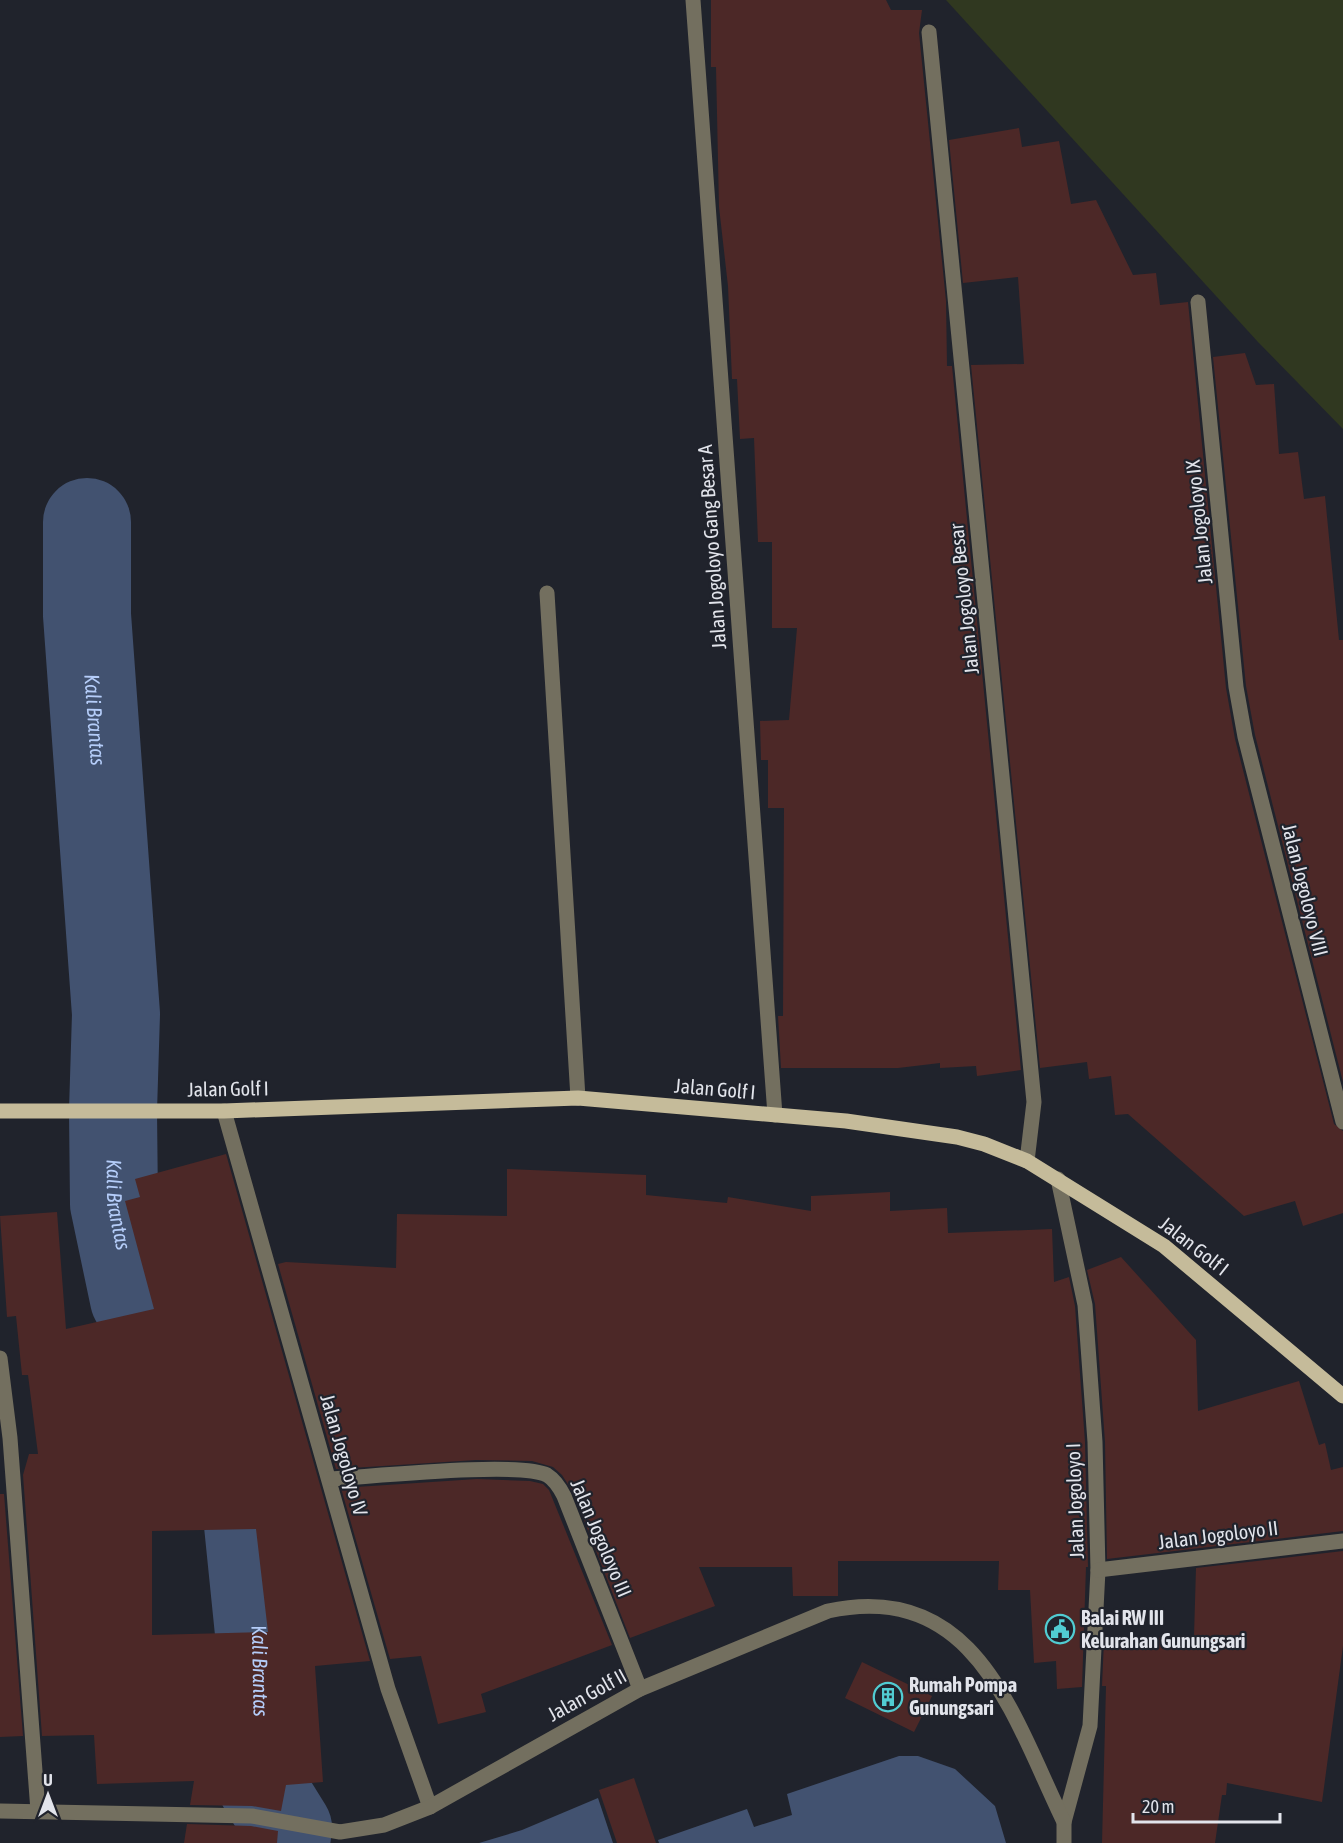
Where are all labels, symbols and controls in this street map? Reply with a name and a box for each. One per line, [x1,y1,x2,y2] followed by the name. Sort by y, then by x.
[693,444,730,650] street label: Jalan Jogoloyo Gang Besar A
[1181,459,1216,585] street label: Jalan Jogoloyo IX
[944,521,983,676] street label: Jalan Jogoloyo Besar
[80,673,111,766] water label: Kali Brantas
[1278,821,1333,959] street label: Jalan Jogoloyo VIII
[673,1073,757,1104] street label: Jalan Golf I
[187,1076,269,1101] street label: Jalan Golf I
[103,1159,136,1252] water label: Kali Brantas
[1155,1211,1233,1280] street label: Jalan Golf I
[316,1391,373,1519] street label: Jalan Jogoloyo IV
[1061,1443,1088,1559] street label: Jalan Jogoloyo I
[566,1475,637,1600] street label: Jalan Jogoloyo III
[1157,1516,1279,1553] street label: Jalan Jogoloyo II
[1081,1606,1245,1652] place label: Balai RW III Kelurahan Gunungsari
[1044,1613,1076,1645] public building icon: Balai RW III Kelurahan Gunungsari
[247,1624,274,1717] water label: Kali Brantas
[543,1664,630,1726] street label: Jalan Golf II
[909,1673,1017,1719] place label: Rumah Pompa Gunungsari
[872,1681,904,1713] building icon: Rumah Pompa Gunungsari
[18,1765,78,1825] north arrow
[43,1771,53,1789] text: U
[1133,1786,1280,1824] scale bar
[1142,1796,1174,1817] text: 20 m

